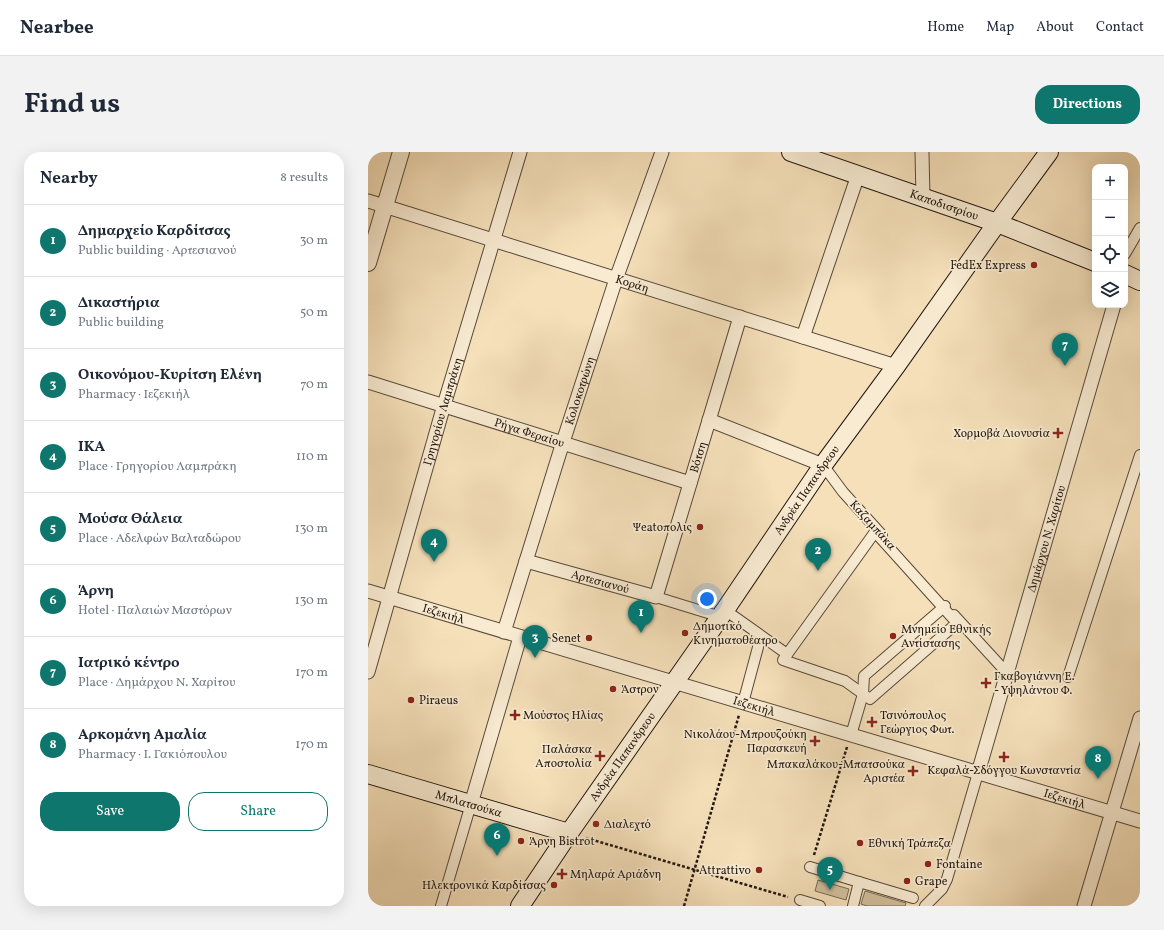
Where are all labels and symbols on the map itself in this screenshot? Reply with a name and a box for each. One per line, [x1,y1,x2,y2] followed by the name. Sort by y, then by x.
[907,186,981,225] street label: Καποδιστρίου
[950,258,1026,274] place label: FedEx Express
[1029,260,1039,270] marker: FedEx Express
[613,272,651,297] street label: Κοράη
[1052,333,1078,366] pin: 7
[562,355,599,427] street label: Κολοκοτρώνη
[420,356,467,468] street label: Γρηγορίου Λαμπράκη
[492,415,566,452] street label: Ρήγα Φεραίου
[953,426,1050,442] place label: Χορμοβά Διονυσία
[1053,428,1063,438] marker: Χορμοβά Διονυσία
[687,440,711,475] street label: Βότση
[771,442,844,539] street label: Ανδρέα Παπανδρεου
[1024,483,1070,594] street label: Δημάρχου Ν. Χαρίτου
[846,497,899,554] street label: Καζαμπάκα
[632,520,692,536] place label: Ψeatοπολις
[695,522,705,532] marker: Ψeatοπολις
[421,529,447,562] pin: 4
[805,538,831,571] pin: 2
[569,567,631,598] street label: Αρτεσιανού
[697,589,717,609] your location
[628,600,654,633] pin: 1
[420,601,467,628] street label: Ιεζεκιήλ
[693,619,778,649] place label: Δημοτικό Κινηματοθέατρο
[901,622,991,652] place label: Μνημείο Εθνικής Αντίστασης
[522,625,548,658] pin: 3
[680,628,690,638] marker: Δημοτικό Κινηματοθέατρο
[552,631,581,647] place label: Senet
[888,631,898,641] marker: Μνημείο Εθνικής Αντίστασης
[584,633,594,643] marker: Senet
[994,669,1075,699] place label: Γκαβογιάννη Ε. - Υψηλάντου Φ.
[981,678,991,688] marker: Γκαβογιάννη Ε. - Υψηλάντου Φ.
[621,682,659,698] place label: Άστρον
[608,684,618,694] marker: Άστρον
[419,693,458,709] place label: Piraeus
[731,693,777,721] street label: Ιεζεκιήλ
[406,695,416,705] marker: Piraeus
[523,708,603,724] place label: Μούστος Ηλίας
[880,708,955,738] place label: Τσινόπουλος Γεώργιος Φωτ.
[586,709,660,805] street label: Ανδρέα Παπανδρεου
[510,710,520,720] marker: Μούστος Ηλίας
[867,717,877,727] marker: Τσινόπουλος Γεώργιος Φωτ.
[684,727,807,757] place label: Νικολάου-Μπρουζούκη Παρασκευή
[810,736,820,746] marker: Νικολάου-Μπρουζούκη Παρασκευή
[535,742,592,772] place label: Παλάσκα Αποστολία
[1085,746,1111,779] pin: 8
[595,751,605,761] marker: Παλάσκα Αποστολία
[999,752,1009,762] marker: Κεφαλά-Σδόγγου Κωνσταντία
[767,757,905,787] place label: Μπακαλάκου-Μπατσούκα Αριστέα
[927,763,1081,779] place label: Κεφαλά-Σδόγγου Κωνσταντία
[908,766,918,776] marker: Μπακαλάκου-Μπατσούκα Αριστέα
[1041,786,1088,814] street label: Ιεζεκιήλ
[433,787,504,822] street label: Μπλατσούκα
[604,817,651,833] place label: Διαλεχτό
[591,819,601,829] marker: Διαλεχτό
[484,823,510,856] pin: 6
[529,834,595,850] place label: Άρνη Bistrot
[516,836,526,846] marker: Άρνη Bistrot
[868,836,951,852] place label: Εθνική Τράπεζα
[855,838,865,848] marker: Εθνική Τράπεζα
[817,857,843,890] pin: 5
[936,857,983,873] place label: Fontaine
[923,859,933,869] marker: Fontaine
[699,863,751,879] place label: Attrattivo
[754,865,764,875] marker: Attrattivo
[570,867,662,883] place label: Μηλαρά Αριάδνη
[557,869,567,879] marker: Μηλαρά Αριάδνη
[915,874,948,890] place label: Grape
[902,876,912,886] marker: Grape
[422,878,546,894] place label: Ηλεκτρονικά Καρδίτσας
[549,880,559,890] marker: Ηλεκτρονικά Καρδίτσας

